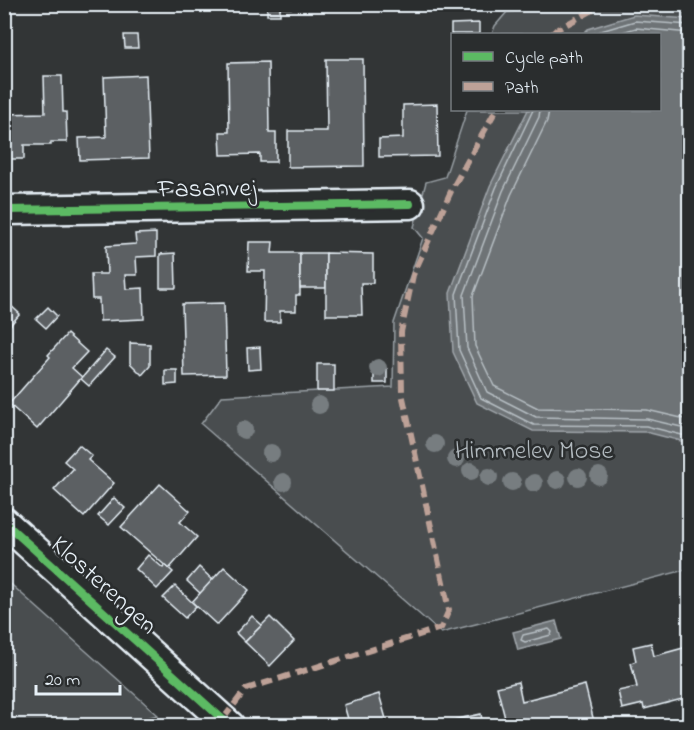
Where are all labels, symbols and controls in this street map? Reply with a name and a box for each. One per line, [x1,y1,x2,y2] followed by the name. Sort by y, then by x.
[451,33,661,111] legend
[505,46,583,72] text: Cycle path
[505,76,539,102] text: Path
[156,170,257,210] street label: Fasanvej
[455,433,614,471] park label: Himmelev Mose
[41,528,165,645] street label: Klosterengen
[36,658,120,696] scale bar
[45,668,80,694] text: 20 m

